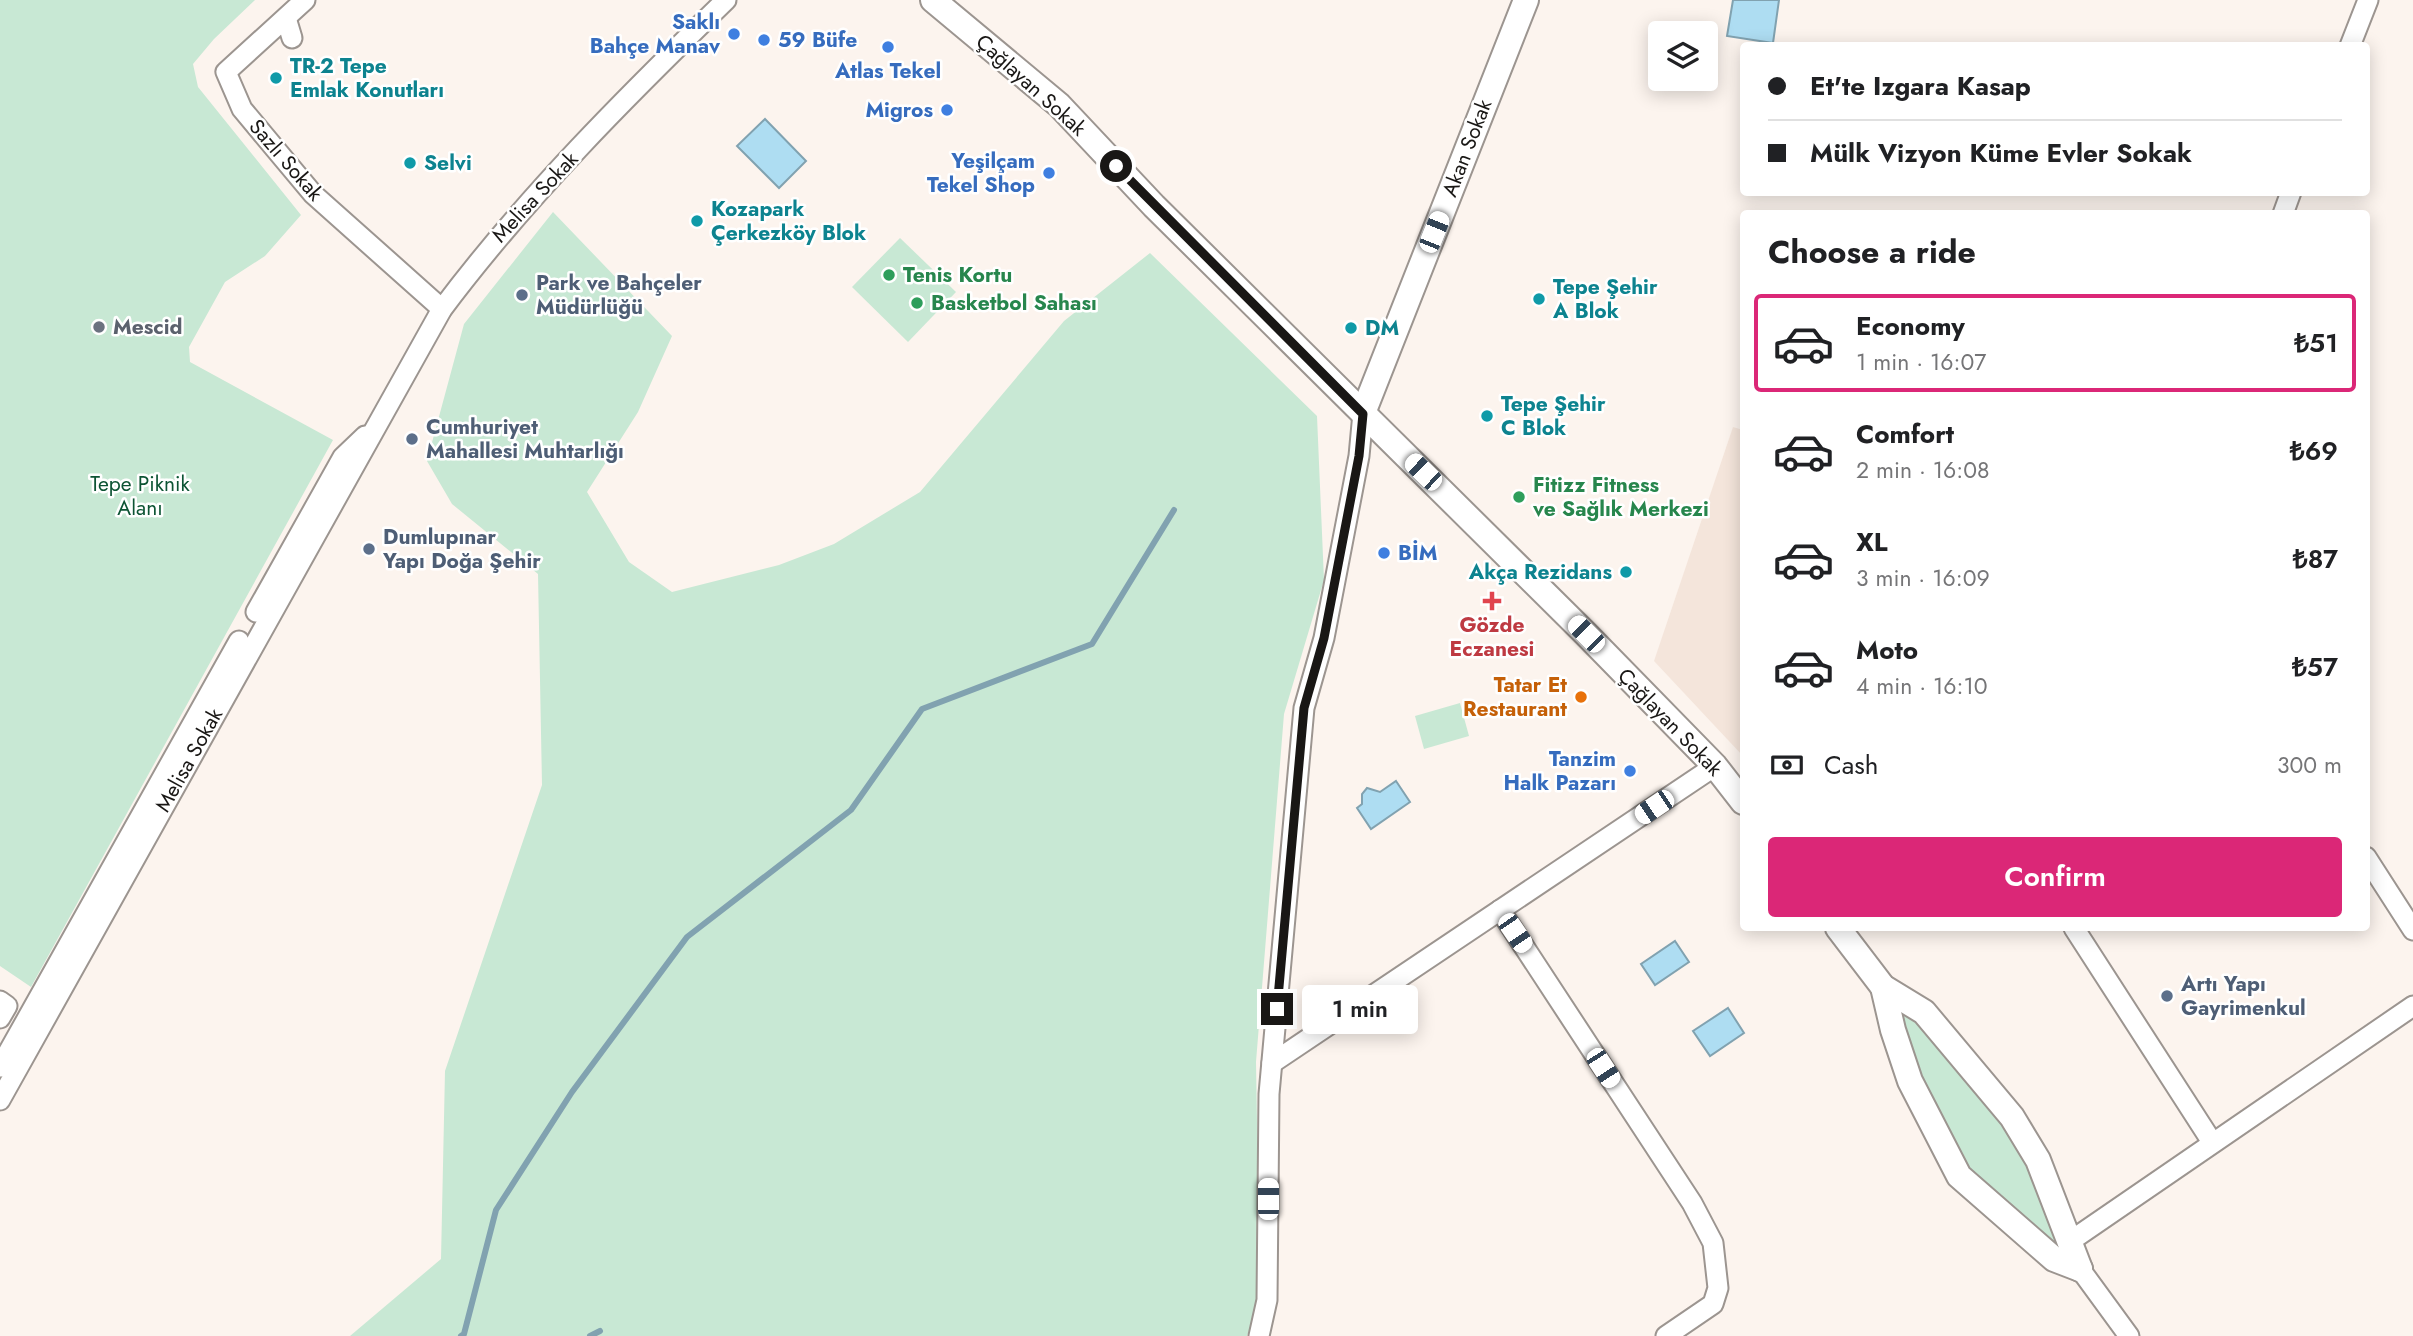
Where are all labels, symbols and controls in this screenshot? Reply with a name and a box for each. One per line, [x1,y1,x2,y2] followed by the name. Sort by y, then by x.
[590,7,721,61] place label: Saklı Bahçe Manav
[1648,21,1718,91] map controls
[1648,21,1718,91] button: layers
[778,25,857,55] place label: 59 Büfe
[726,26,742,42] marker: Saklı Bahçe Manav
[969,27,1093,143] street label: Çağlayan Sokak
[756,32,772,48] marker: 59 Büfe
[880,39,896,55] marker: Atlas Tekel
[290,51,444,105] place label: TR-2 Tepe Emlak Konutları
[834,56,941,86] place label: Atlas Tekel
[1810,67,2031,105] text: Et'te Izgara Kasap
[268,70,284,86] marker: TR-2 Tepe Emlak Konutları
[1435,94,1500,201] street label: Akan Sokak
[865,95,933,125] place label: Migros
[939,102,955,118] marker: Migros
[242,113,330,208] street label: Sazlı Sokak
[1810,134,2192,172] text: Mülk Vizyon Küme Evler Sokak
[485,144,586,249] street label: Melisa Sokak
[927,146,1035,200] place label: Yeşilçam Tekel Shop
[424,148,472,178] place label: Selvi
[1100,150,1132,182] route start
[402,155,418,171] marker: Selvi
[1041,165,1057,181] marker: Yeşilçam Tekel Shop
[711,194,866,248] place label: Kozapark Çerkezköy Blok
[1417,209,1452,255] car
[689,213,705,229] marker: Kozapark Çerkezköy Blok
[1768,229,1976,275] text: Choose a ride
[903,260,1012,290] place label: Tenis Kortu
[881,267,897,283] marker: Tenis Kortu
[536,268,702,322] place label: Park ve Bahçeler Müdürlüğü
[1552,272,1658,326] place label: Tepe Şehir A Blok
[514,287,530,303] marker: Park ve Bahçeler Müdürlüğü
[931,288,1097,318] place label: Basketbol Sahası
[1531,291,1547,307] marker: Tepe Şehir A Blok
[909,295,925,311] marker: Basketbol Sahası
[1856,307,1965,345] text: Economy
[113,312,182,342] place label: Mescid
[1772,312,1835,375] icon: car
[1365,313,1399,343] place label: DM
[91,319,107,335] marker: Mescid
[1343,320,1359,336] marker: DM
[2294,324,2338,362] text: ₺51
[1856,345,1986,379] text: 1 min · 16:07
[1501,389,1606,443] place label: Tepe Şehir C Blok
[1479,408,1495,424] marker: Tepe Şehir C Blok
[426,412,624,466] place label: Cumhuriyet Mahallesi Muhtarlığı
[1856,415,1954,453] text: Comfort
[1772,420,1835,483] icon: car
[404,431,420,447] marker: Cumhuriyet Mahallesi Muhtarlığı
[2290,432,2338,470] text: ₺69
[1401,450,1446,494] car
[1856,453,1990,487] text: 2 min · 16:08
[90,469,191,523] park label: Tepe Piknik Alanı
[1532,470,1709,524] place label: Fitizz Fitness ve Sağlık Merkezi
[1511,489,1527,505] marker: Fitizz Fitness ve Sağlık Merkezi
[382,522,541,576] place label: Dumlupınar Yapı Doğa Şehir
[1856,523,1888,561] text: XL
[1772,528,1835,591] icon: car
[1398,538,1437,568] place label: BİM
[2293,540,2338,578] text: ₺87
[361,541,377,557] marker: Dumlupınar Yapı Doğa Şehir
[1376,545,1392,561] marker: BİM
[1468,557,1612,587] place label: Akça Rezidans
[1856,561,1990,595] text: 3 min · 16:09
[1618,564,1634,580] marker: Akça Rezidans
[1484,593,1500,609] marker: Gözde Eczanesi
[1450,610,1534,664] place label: Gözde Eczanesi
[1564,612,1609,656] car
[1856,631,1918,669] text: Moto
[1772,636,1835,699] icon: car
[2292,648,2338,686] text: ₺57
[1611,661,1730,783] street label: Çağlayan Sokak
[1856,669,1988,703] text: 4 min · 16:10
[1463,670,1567,724] place label: Tatar Et Restaurant
[1573,689,1589,705] marker: Tatar Et Restaurant
[148,702,230,817] street label: Melisa Sokak
[1504,744,1616,798] place label: Tanzim Halk Pazarı
[1768,746,1806,784] icon: cash
[1824,746,1878,784] text: Cash
[2277,748,2342,782] text: 300 m
[1622,763,1638,779] marker: Tanzim Halk Pazarı
[1631,787,1678,827] car
[1768,837,2342,917] button: Confirm
[1495,910,1536,956] car
[2180,969,2306,1023] place label: Artı Yapı Gayrimenkul
[1302,984,1417,1034] callout: 1 min
[2159,988,2175,1004] marker: Artı Yapı Gayrimenkul
[1332,992,1388,1026] text: 1 min
[1261,993,1293,1025] route end
[1583,1045,1624,1091] car
[1258,1178,1279,1220] car

